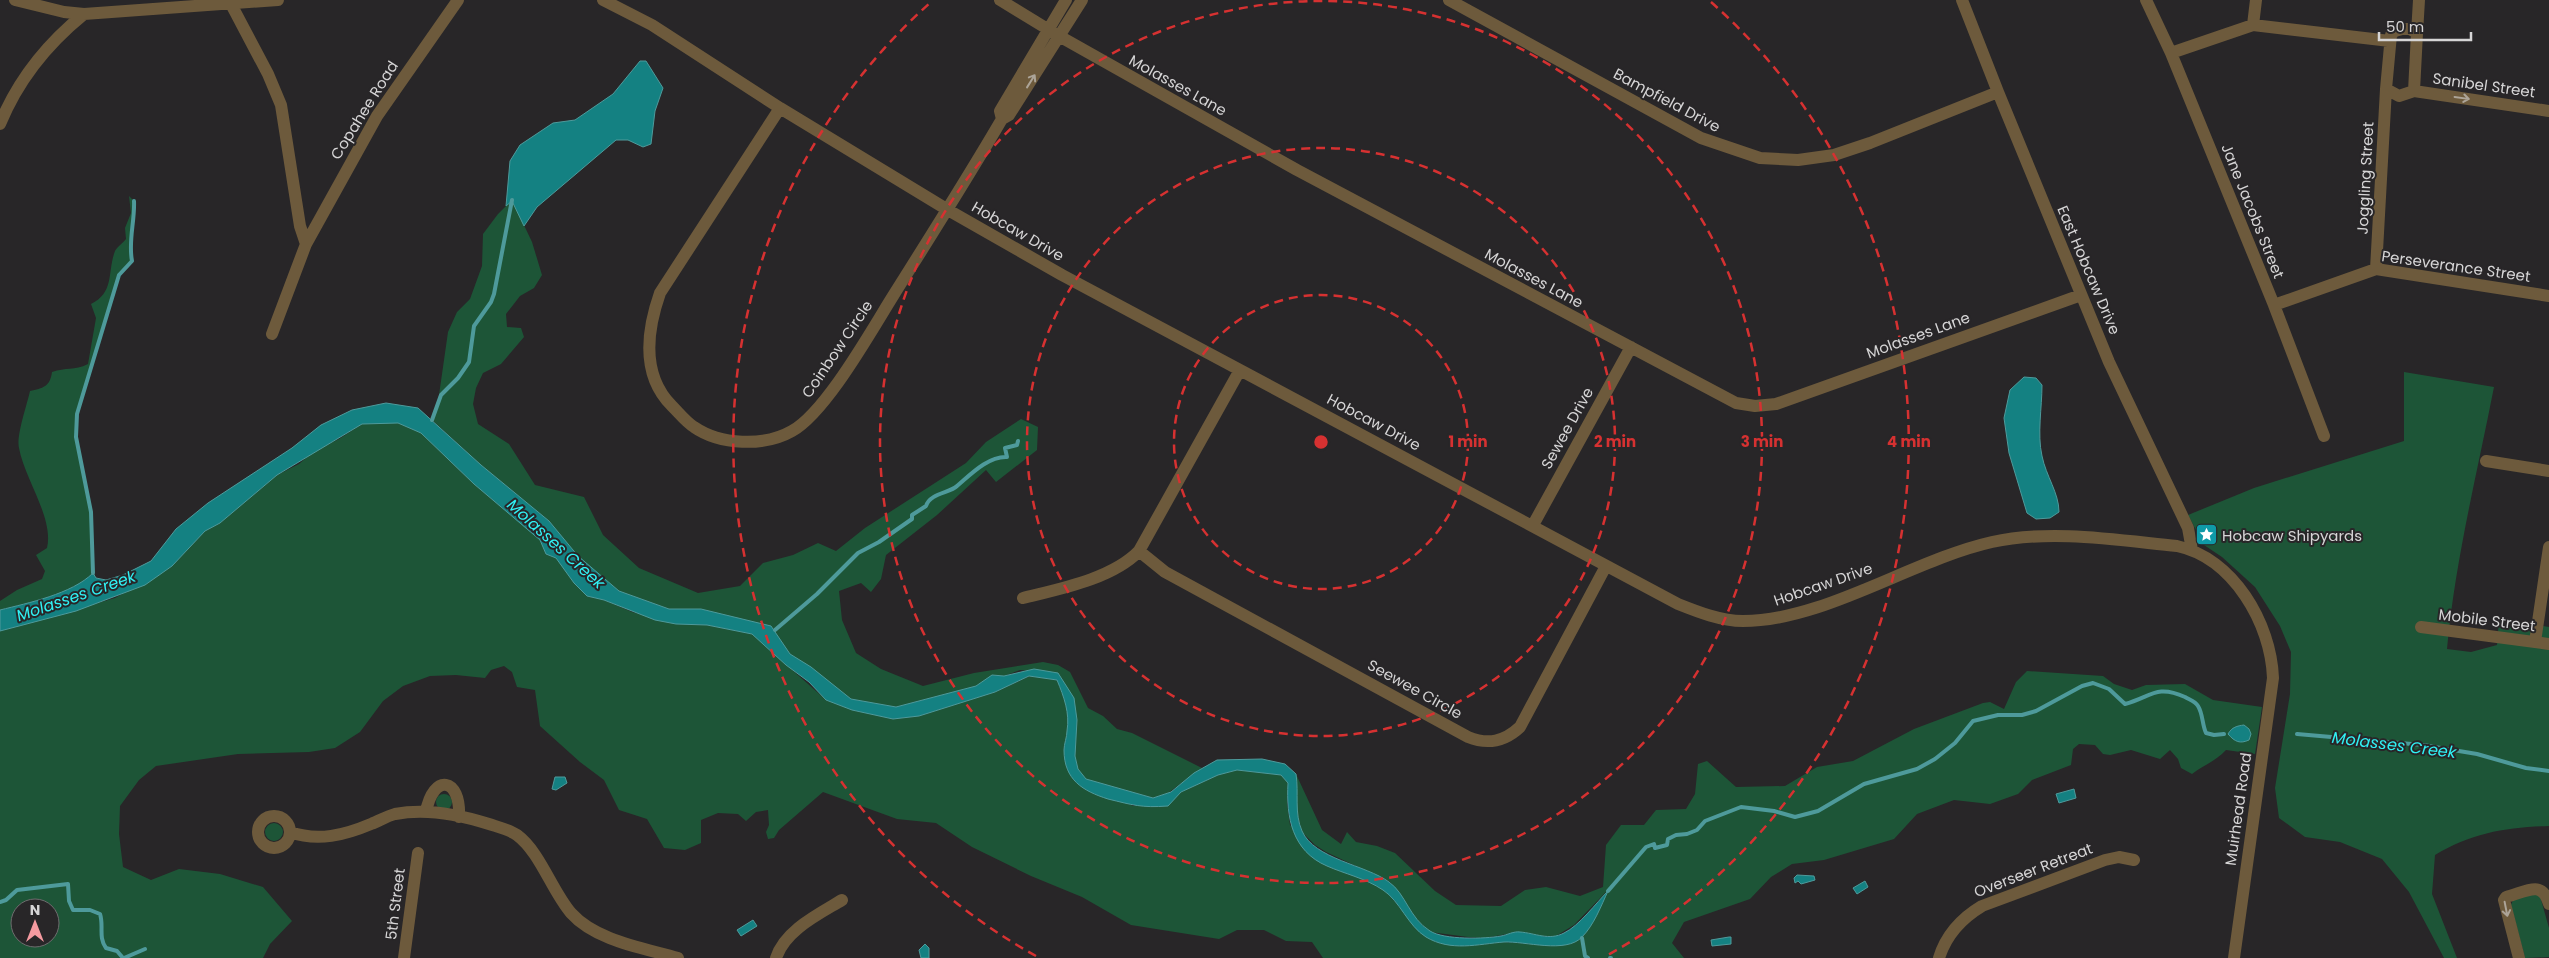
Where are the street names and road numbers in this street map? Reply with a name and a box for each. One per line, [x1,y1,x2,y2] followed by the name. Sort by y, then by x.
[1125,49,1231,121] street label: Molasses Lane
[325,57,403,163] street label: Copahee Road
[1610,63,1724,137] street label: Bampfield Drive
[2431,67,2537,103] street label: Sanibel Street
[2352,121,2378,235] street label: Joggling Street
[2216,140,2290,282] street label: Jane Jacobs Street
[968,196,1068,266] street label: Hobcaw Drive
[2052,202,2126,338] street label: East Hobcaw Drive
[1481,243,1587,313] street label: Molasses Lane
[2380,245,2532,287] street label: Perseverance Street
[797,296,877,402] street label: Coinbow Circle
[1863,307,1973,363] street label: Molasses Lane
[1536,383,1598,473] street label: Sewee Drive
[1323,388,1425,456] street label: Hobcaw Drive
[1771,557,1875,611] street label: Hobcaw Drive
[2437,604,2537,636] street label: Mobile Street
[1364,654,1466,724] street label: Seewee Circle
[2220,751,2256,867] street label: Muirhead Road
[1971,838,2095,902] street label: Overseer Retreat
[380,867,410,941] street label: 5th Street

